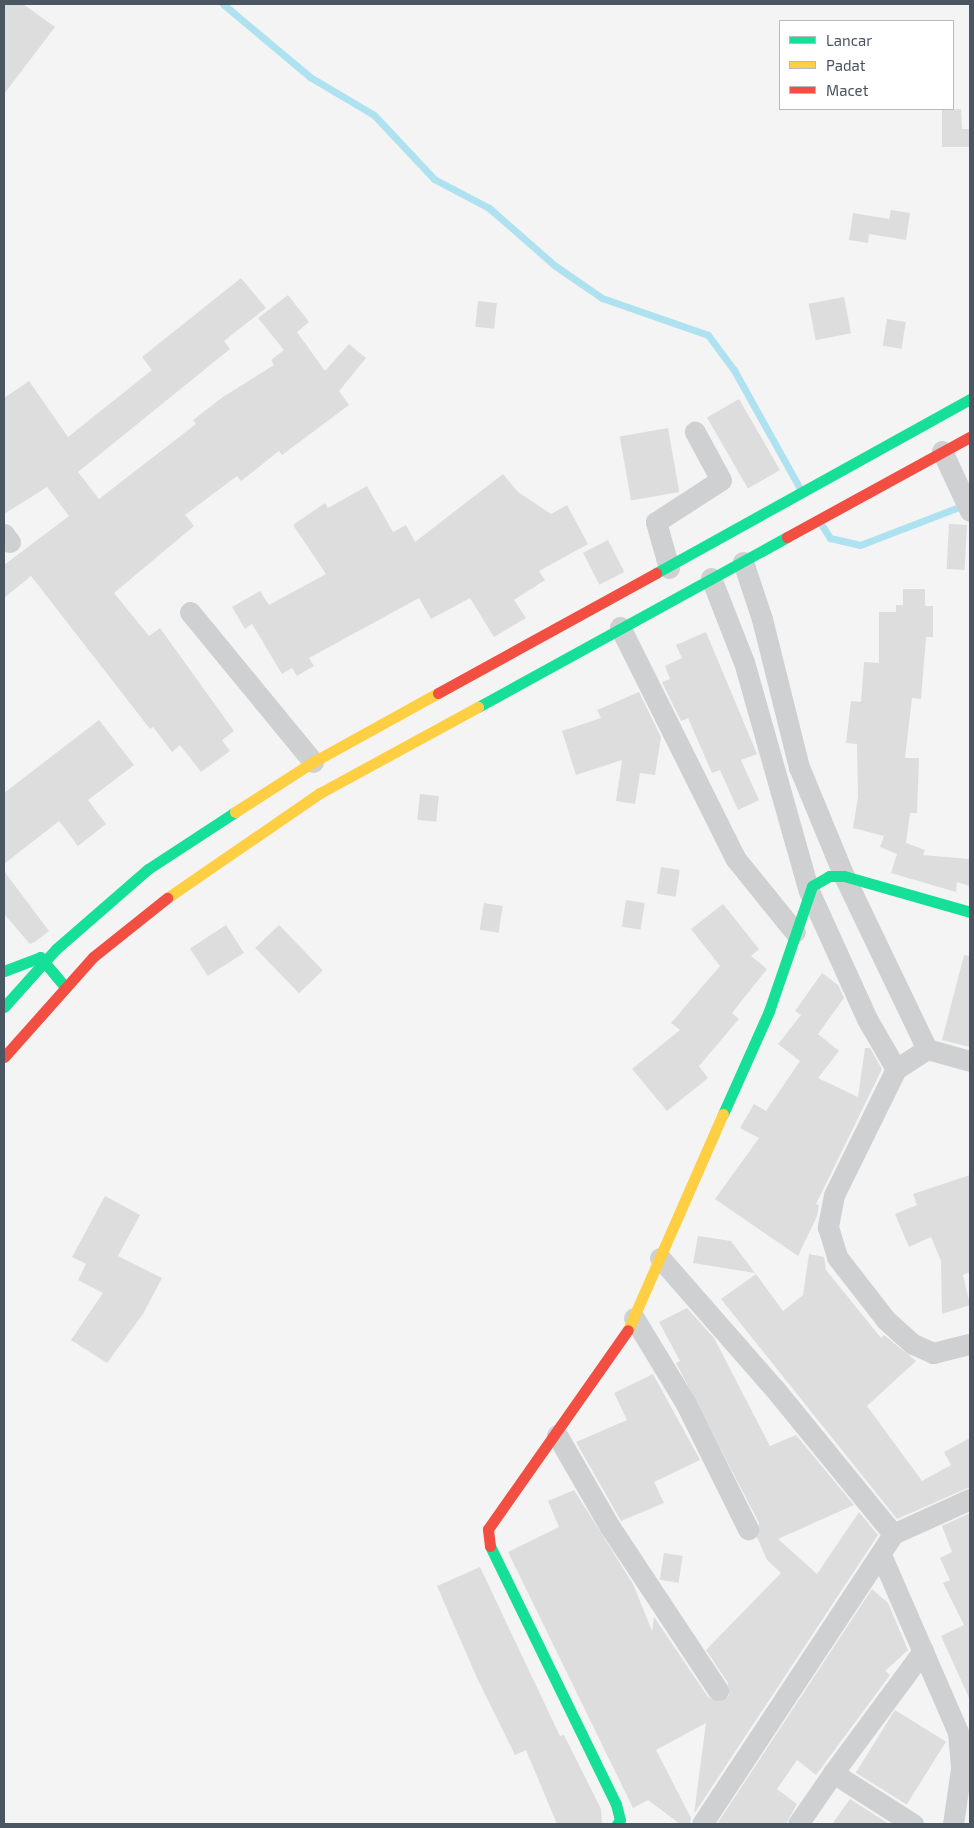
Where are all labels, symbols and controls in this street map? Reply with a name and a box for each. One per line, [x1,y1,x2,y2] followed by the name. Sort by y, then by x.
[779,20,954,110] legend
[826,31,872,49] text: Lancar
[826,56,866,74] text: Padat
[826,81,868,99] text: Macet

